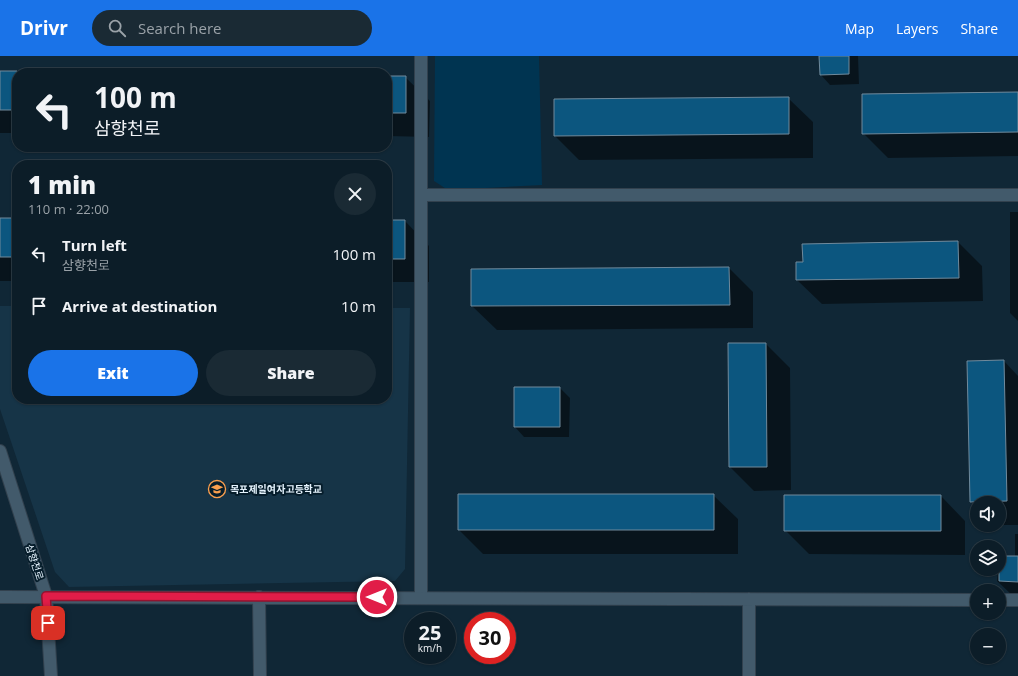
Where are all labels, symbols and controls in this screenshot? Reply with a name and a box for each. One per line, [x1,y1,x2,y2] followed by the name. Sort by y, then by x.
[92,10,372,46] search box
[20,15,68,41] text: Drivr
[106,17,128,39] icon: search
[138,18,222,38] text: Search here
[845,19,874,38] text: Map
[896,19,938,38] text: Layers
[960,19,998,38] text: Share
[94,78,177,116] text: 100 m
[28,84,80,136] icon: left
[94,116,160,140] text: 삼향천로
[28,168,96,201] text: 1 min
[334,173,376,215] button: close
[28,200,109,218] text: 110 m · 22:00
[62,235,127,255] text: Turn left
[28,243,50,265] icon: left
[332,244,376,264] text: 100 m
[62,256,110,274] text: 삼향천로
[28,295,50,317] icon: arrive
[62,296,217,316] text: Arrive at destination
[341,296,376,316] text: 10 m
[28,350,198,396] button: Exit
[206,350,376,396] button: Share
[207,479,227,499] school or university icon: 목포제일여자고등학교
[230,482,322,496] place label: 목포제일여자고등학교
[970,496,1006,664] map controls
[970,496,1006,532] button: sound
[970,540,1006,576] button: layers
[23,542,47,582] street label: 삼향천로
[356,576,398,618] position arrow
[970,584,1006,620] button: +
[31,606,65,640] pin
[37,612,59,634] icon: arrive
[464,612,516,664] speed limit sign: 30
[419,619,441,646] text: 25
[970,628,1006,664] button: −
[418,641,442,655] text: km/h

